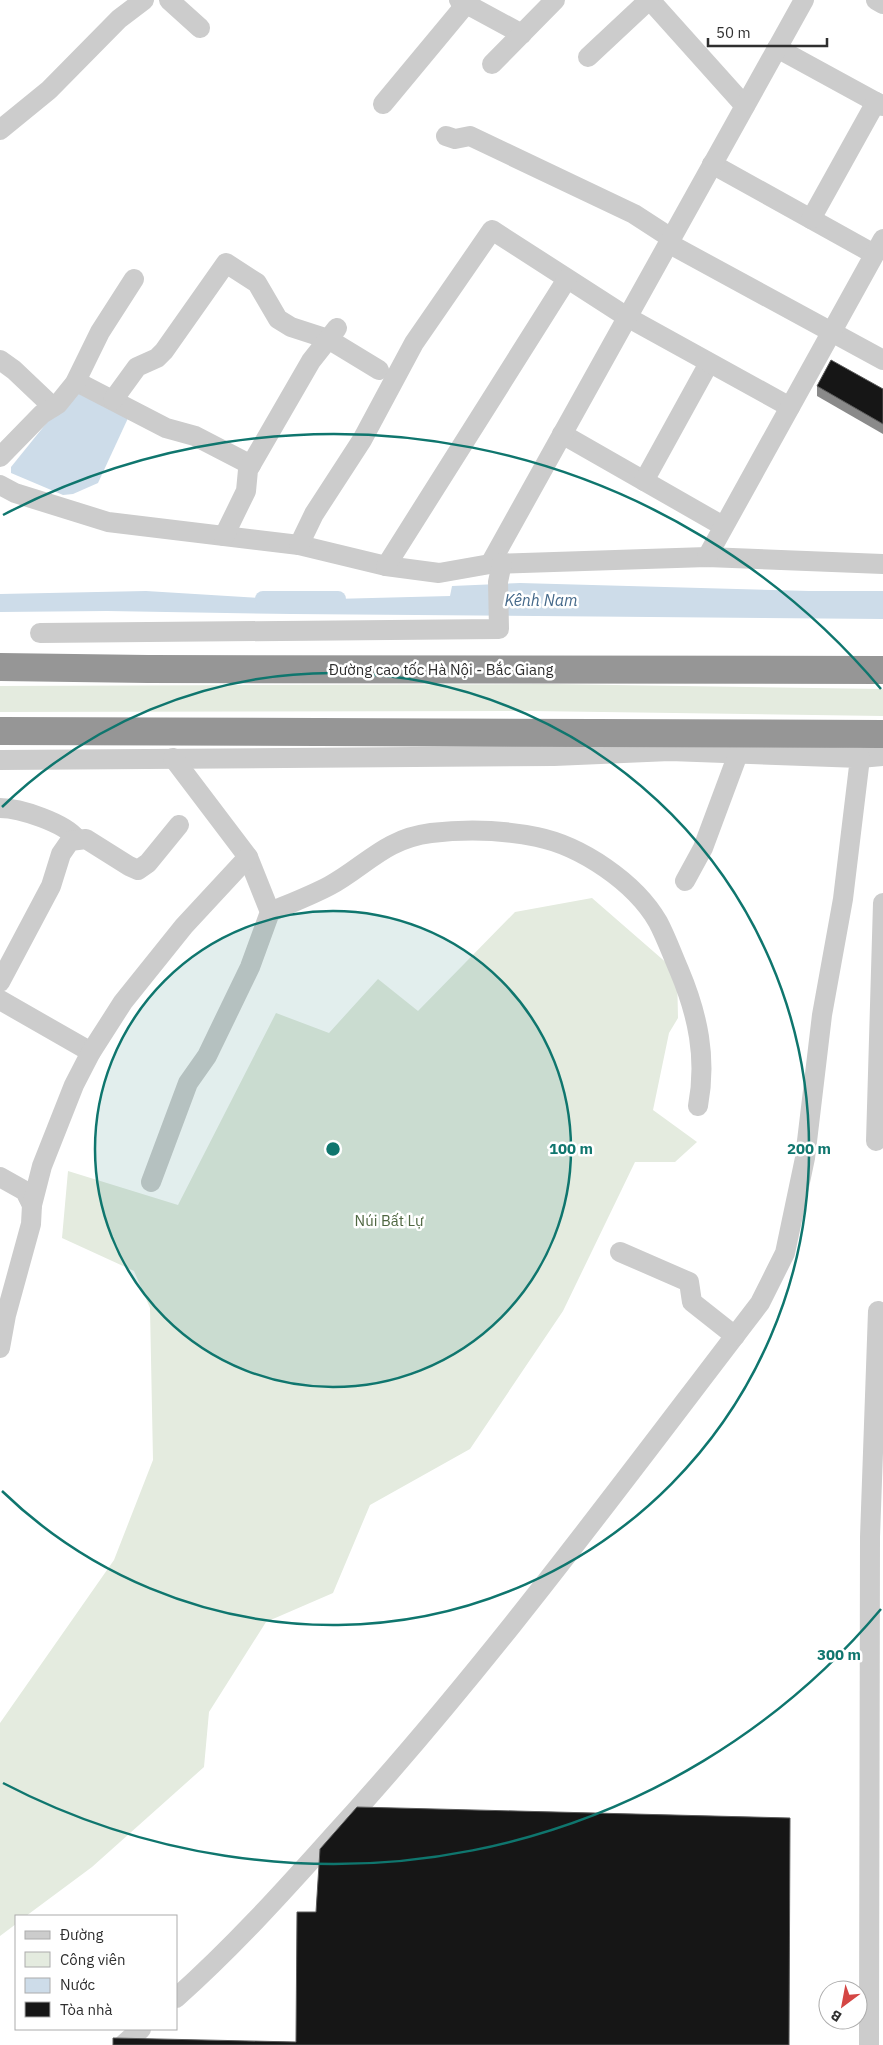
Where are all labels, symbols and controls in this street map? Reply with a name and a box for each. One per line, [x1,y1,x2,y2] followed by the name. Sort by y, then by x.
[708,15,827,47] scale bar
[716,23,751,42] text: 50 m
[504,590,578,610] water label: Kênh Nam
[329,660,553,679] street label: Đường cao tốc Hà Nội - Bắc Giang
[549,1139,593,1158] text: 100 m
[787,1139,831,1158] text: 200 m
[324,1140,342,1158] centre of rings
[355,1211,424,1230] park label: Núi Bất Lự
[817,1645,861,1664] text: 300 m
[15,1915,178,2030] legend
[60,1925,104,1944] text: Đường
[60,1950,126,1969] text: Công viên
[60,1975,96,1994] text: Nước
[818,1980,868,2030] north arrow
[60,2000,113,2019] text: Tòa nhà
[827,2006,845,2026] text: B

